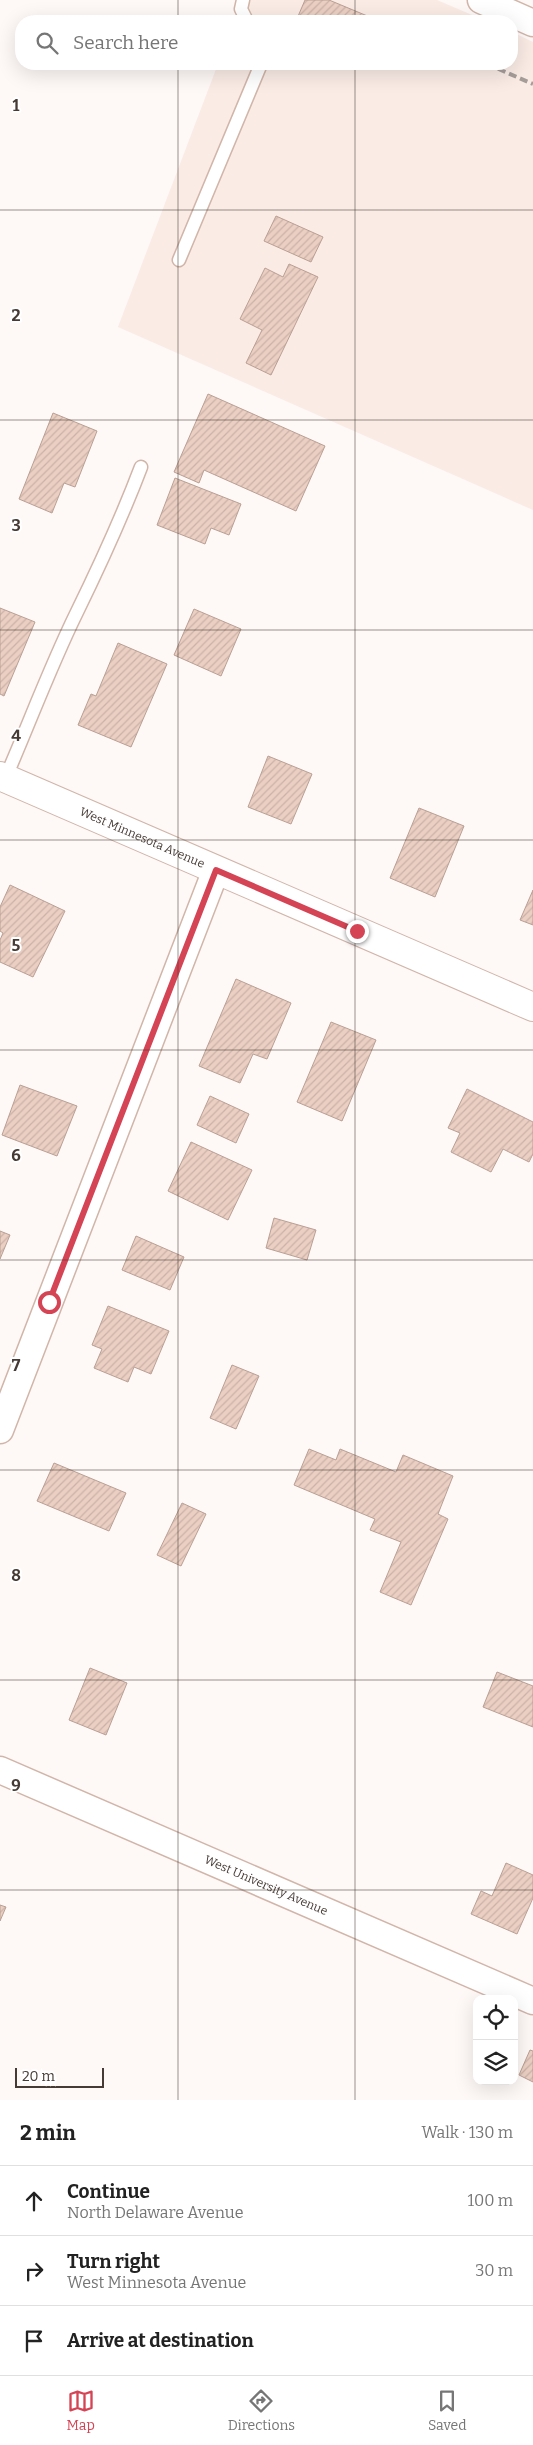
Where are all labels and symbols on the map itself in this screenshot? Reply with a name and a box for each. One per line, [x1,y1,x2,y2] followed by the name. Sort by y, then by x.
[13,96,20,115] text: 1
[11,306,21,325] text: 2
[11,516,21,535] text: 3
[11,726,21,745] text: 4
[78,804,207,871] street label: West Minnesota Avenue
[346,920,369,943] route end
[12,936,21,955] text: 5
[11,1146,21,1165] text: 6
[38,1291,61,1314] route start
[12,1356,21,1375] text: 7
[11,1566,21,1585] text: 8
[11,1776,21,1795] text: 9
[202,1852,330,1918] street label: West University Avenue
[15,2065,104,2088] scale bar

